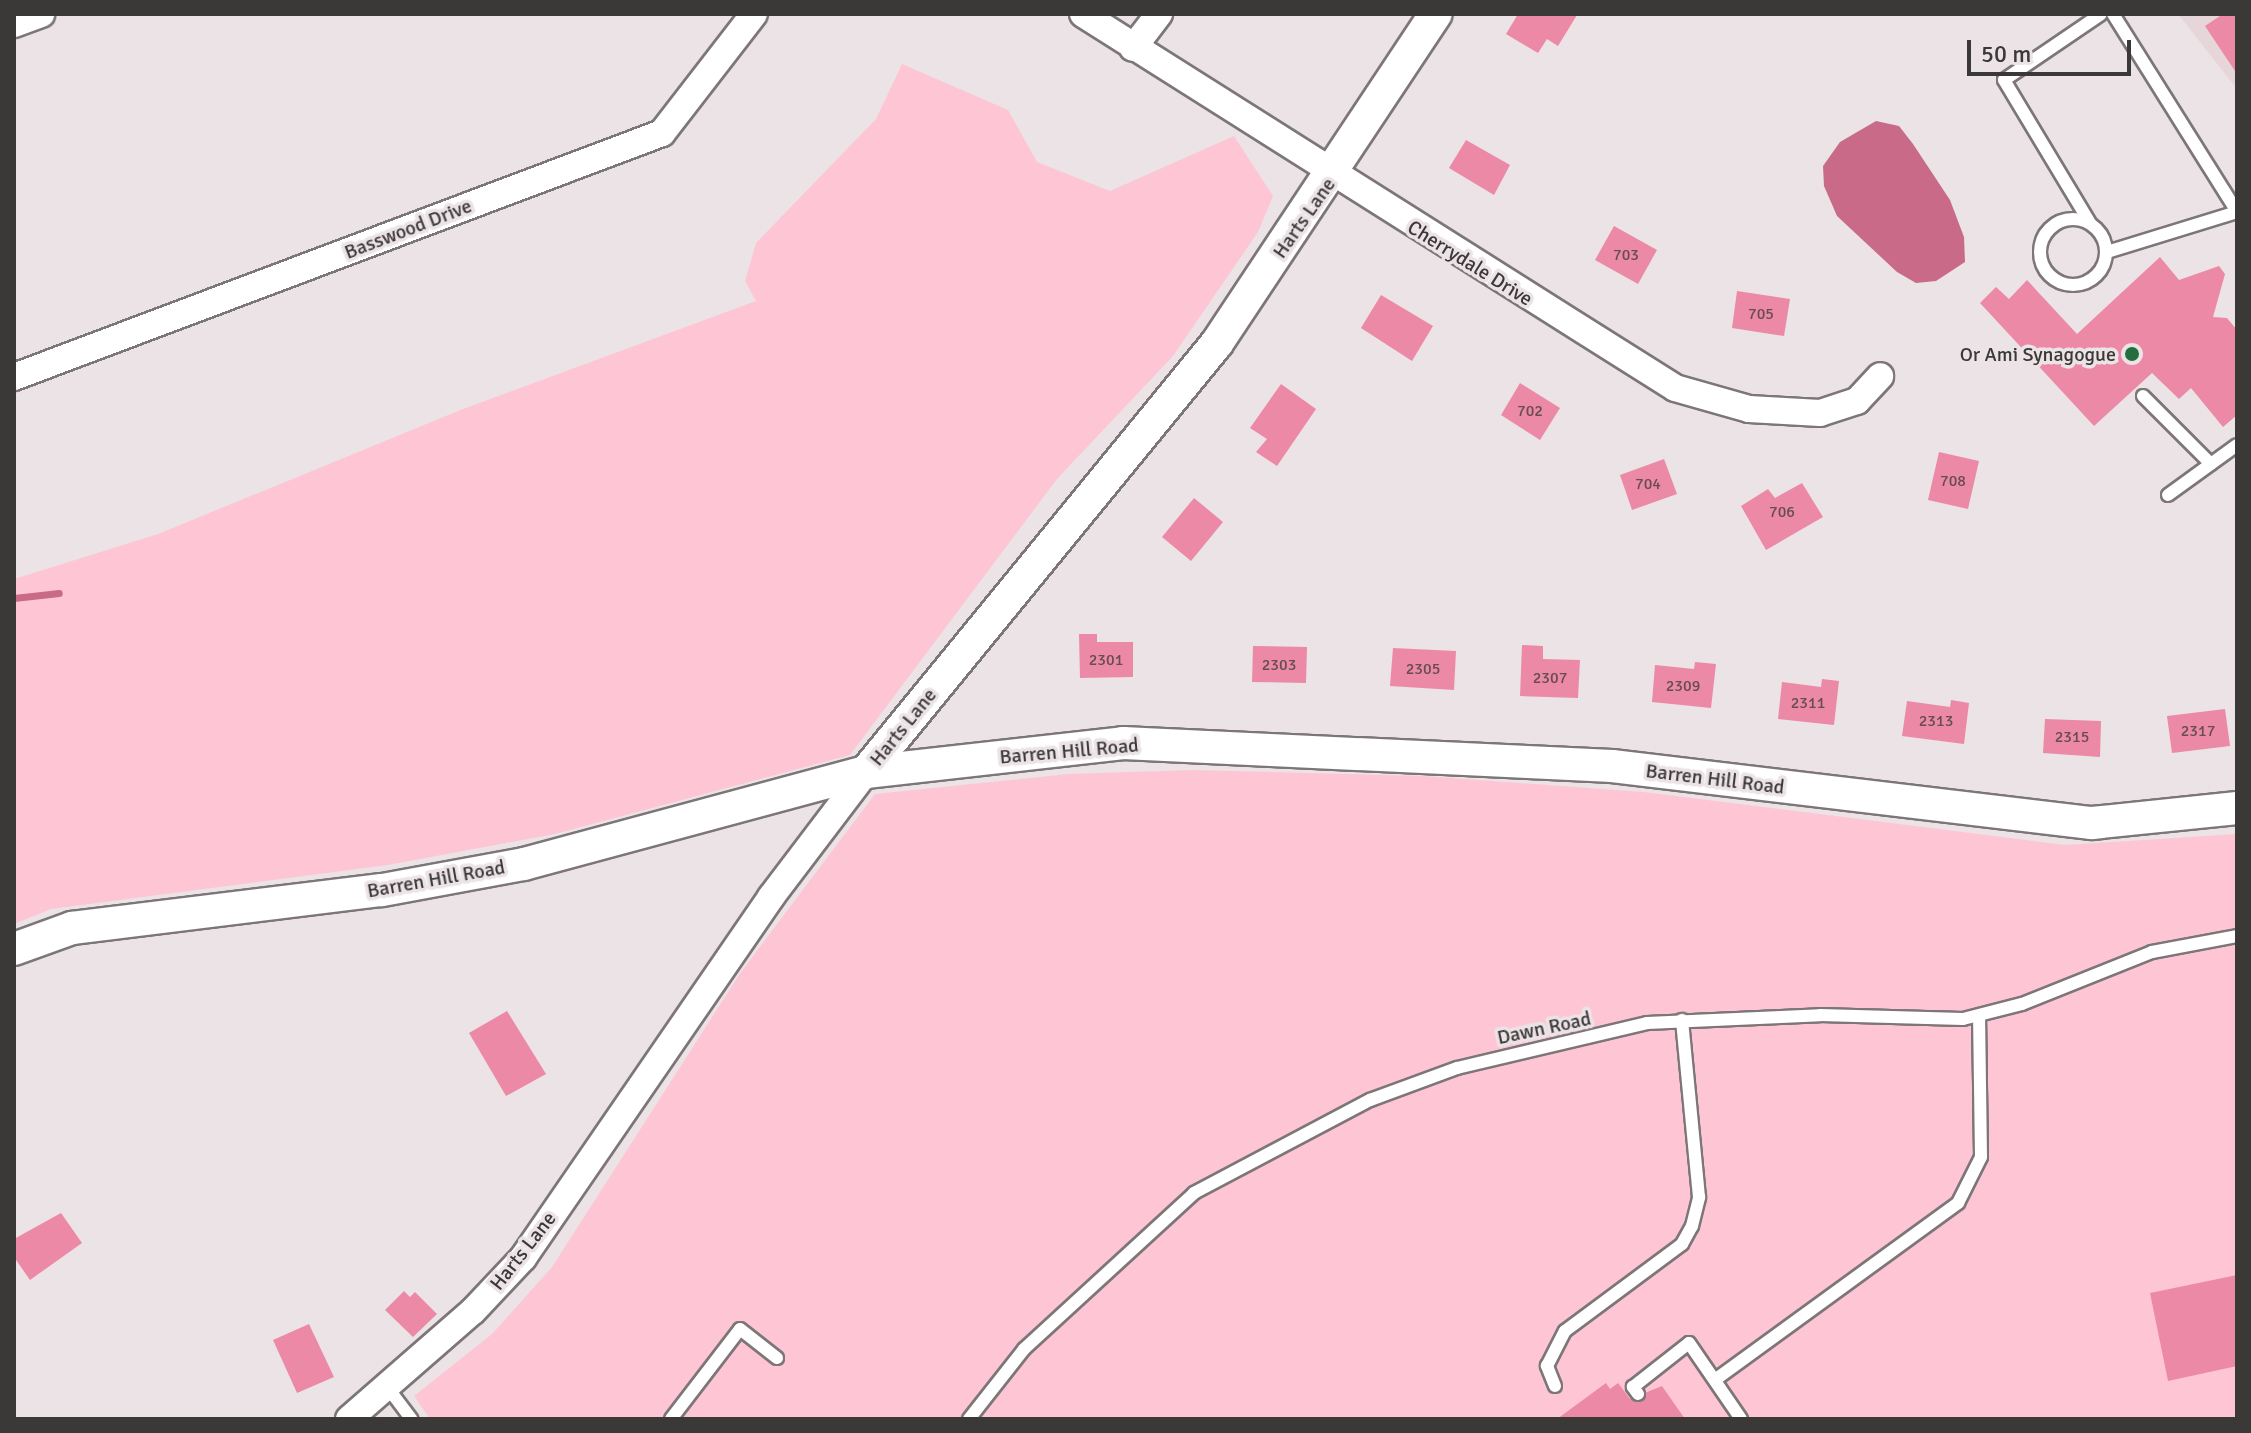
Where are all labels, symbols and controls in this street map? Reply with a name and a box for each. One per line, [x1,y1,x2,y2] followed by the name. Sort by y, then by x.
[1971,24,2135,74] scale bar
[1981,39,2031,69] text: 50 m
[1268,173,1340,263] street label: Harts Lane
[341,194,475,264] street label: Basswood Drive
[1403,215,1537,311] street label: Cherrydale Drive
[1613,245,1639,265] house number: 703
[1748,304,1774,324] house number: 705
[1960,342,2116,366] place label: Or Ami Synagogue
[2123,345,2141,363] marker: Or Ami Synagogue
[1517,401,1543,421] house number: 702
[1940,471,1966,491] house number: 708
[1635,474,1661,494] house number: 704
[1769,502,1795,522] house number: 706
[1089,650,1123,670] house number: 2301
[1262,655,1296,675] house number: 2303
[1406,659,1440,679] house number: 2305
[1533,668,1567,688] house number: 2307
[1666,676,1700,696] house number: 2309
[864,683,942,771] street label: Harts Lane
[1791,693,1825,713] house number: 2311
[1919,711,1953,731] house number: 2313
[2181,721,2215,741] house number: 2317
[2055,727,2089,747] house number: 2315
[998,733,1140,769] street label: Barren Hill Road
[1644,759,1786,799] street label: Barren Hill Road
[365,855,507,903] street label: Barren Hill Road
[1495,1006,1593,1050] street label: Dawn Road
[485,1207,561,1295] street label: Harts Lane

